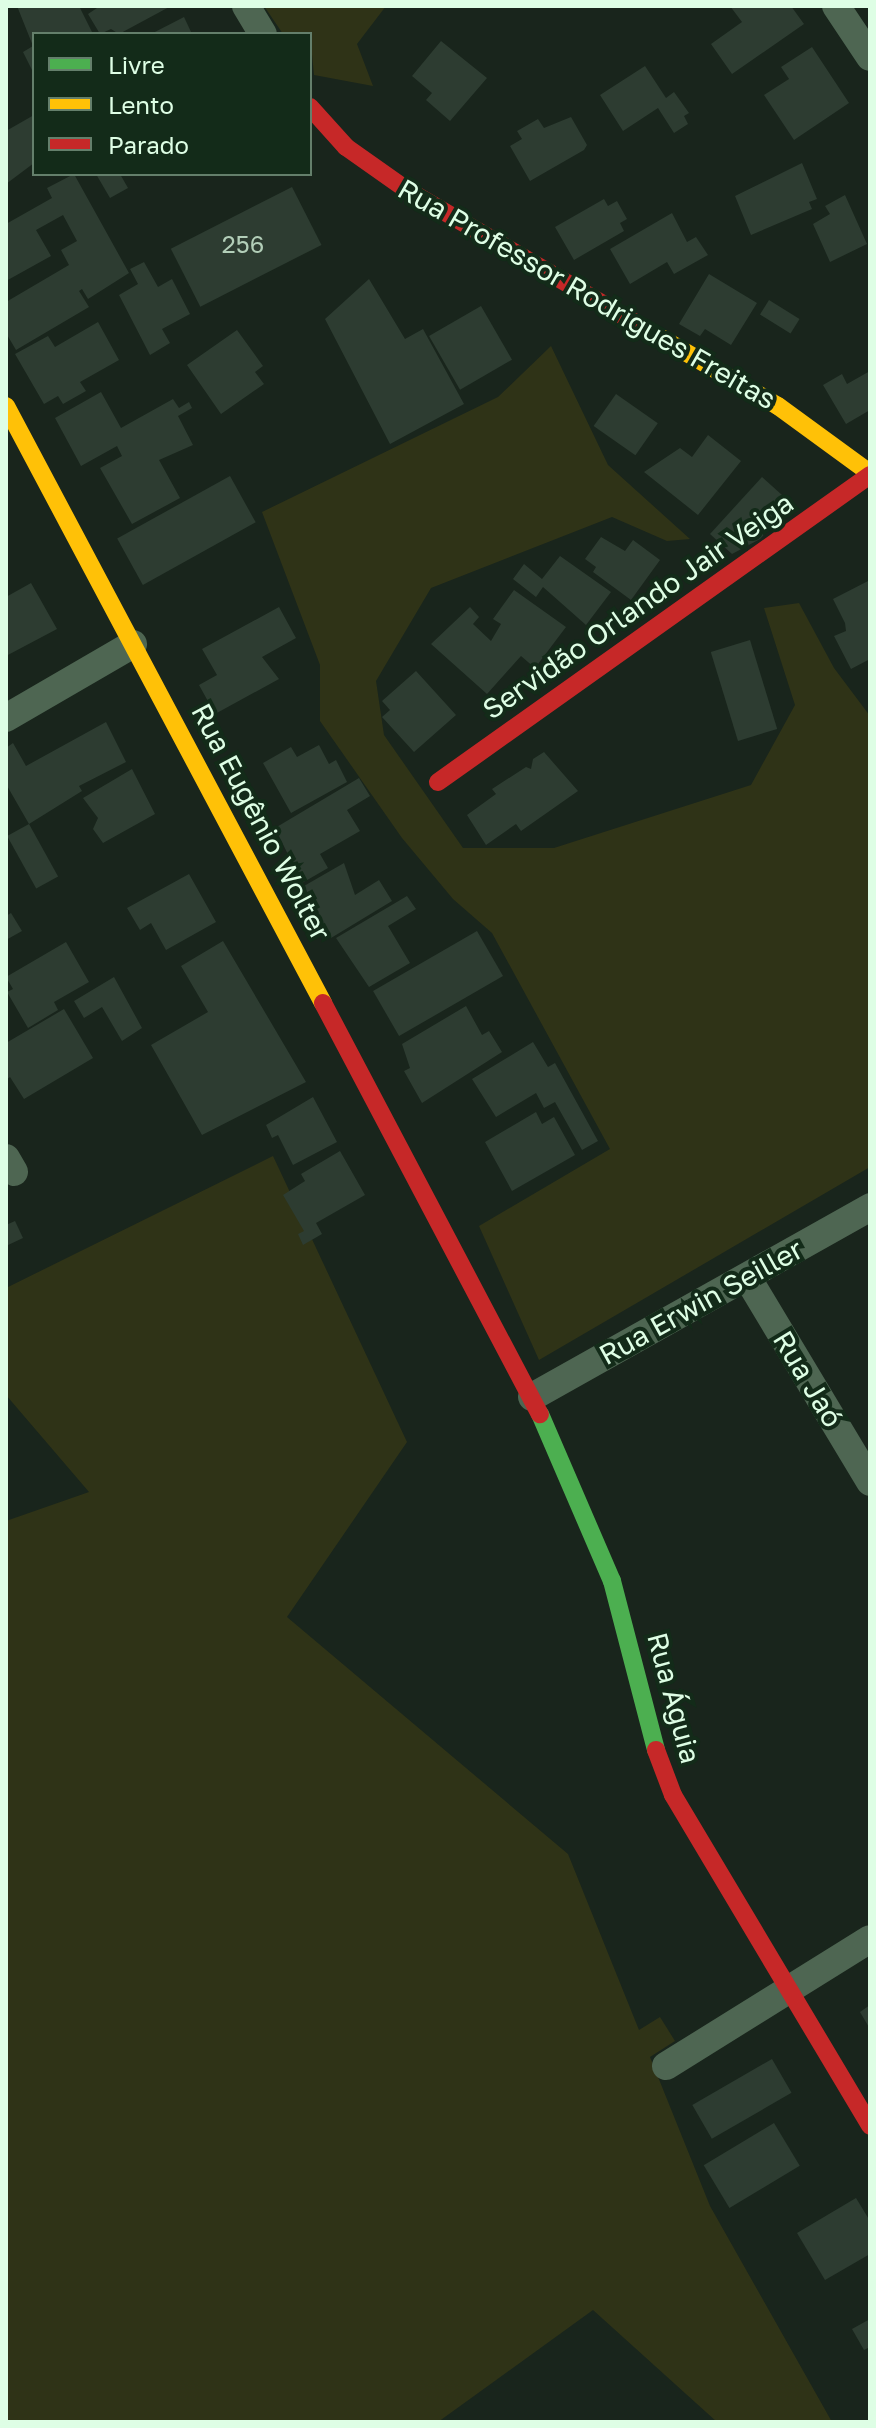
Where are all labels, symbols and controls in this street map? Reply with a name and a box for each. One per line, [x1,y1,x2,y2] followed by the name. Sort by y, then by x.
[32,32,312,176] legend
[108,50,165,79] text: Livre
[108,90,174,119] text: Lento
[108,130,189,159] text: Parado
[392,172,782,416] street label: Rua Professor Rodrigues Freitas
[222,230,264,258] house number: 256
[476,486,800,726] street label: Servidão Orlando Jair Veiga
[184,698,338,946] street label: Rua Eugênio Wolter
[593,1232,809,1372] street label: Rua Erwin Seiller
[766,1325,850,1433] street label: Rua Jaó
[640,1629,708,1767] street label: Rua Águia

